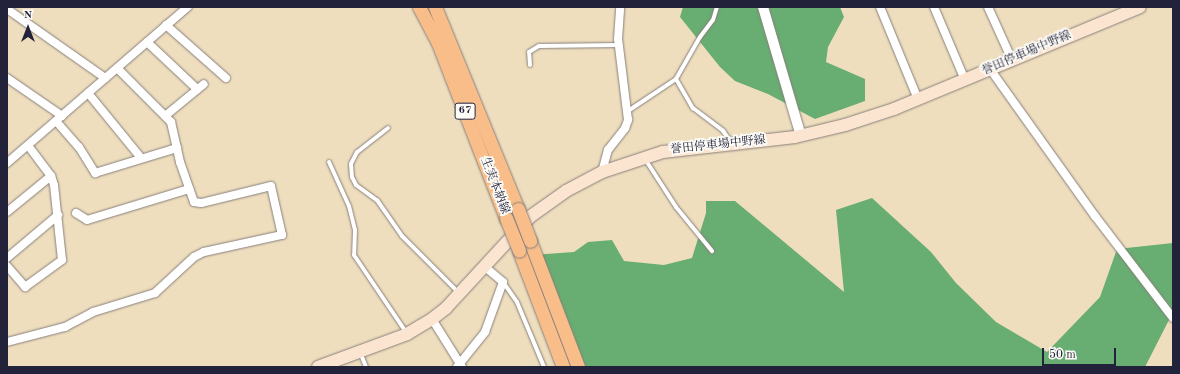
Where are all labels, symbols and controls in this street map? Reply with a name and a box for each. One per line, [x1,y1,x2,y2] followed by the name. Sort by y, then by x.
[8,8,48,48] north arrow
[24,10,32,21] text: N
[980,29,1074,79] street label: 誉田停車場中野線
[454,102,476,120] road number: 67
[670,134,766,158] street label: 誉田停車場中野線
[477,155,511,217] street label: 生実本納線
[1044,340,1118,366] scale bar
[1049,349,1076,361] text: 50 m

